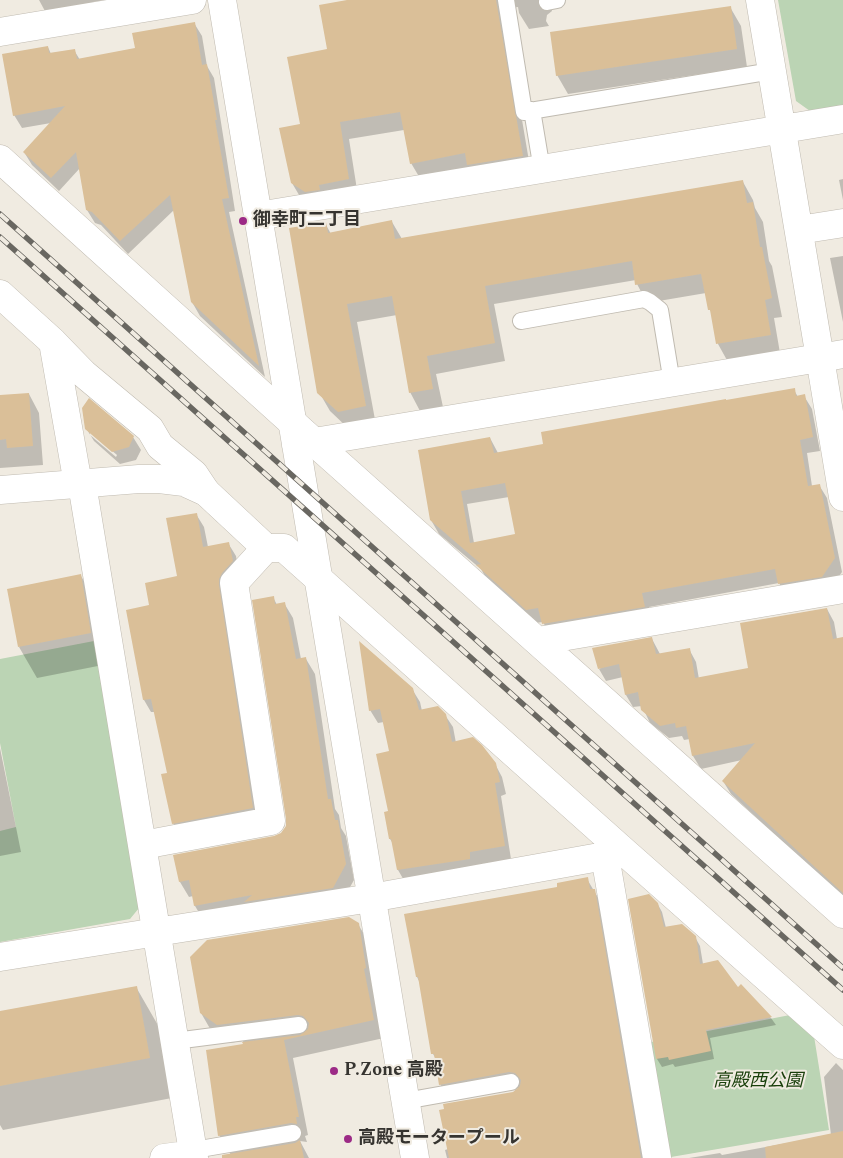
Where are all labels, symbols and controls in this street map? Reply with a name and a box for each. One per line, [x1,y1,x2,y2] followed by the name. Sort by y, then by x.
[253,210,361,232] place label: 御幸町二丁目
[237,215,249,227] marker: 御幸町二丁目
[344,1060,443,1082] place label: P.Zone 高殿
[328,1065,340,1077] marker: P.Zone 高殿
[713,1071,803,1093] park label: 高殿西公園
[358,1128,520,1150] place label: 高殿モータープール
[342,1133,354,1145] marker: 高殿モータープール

